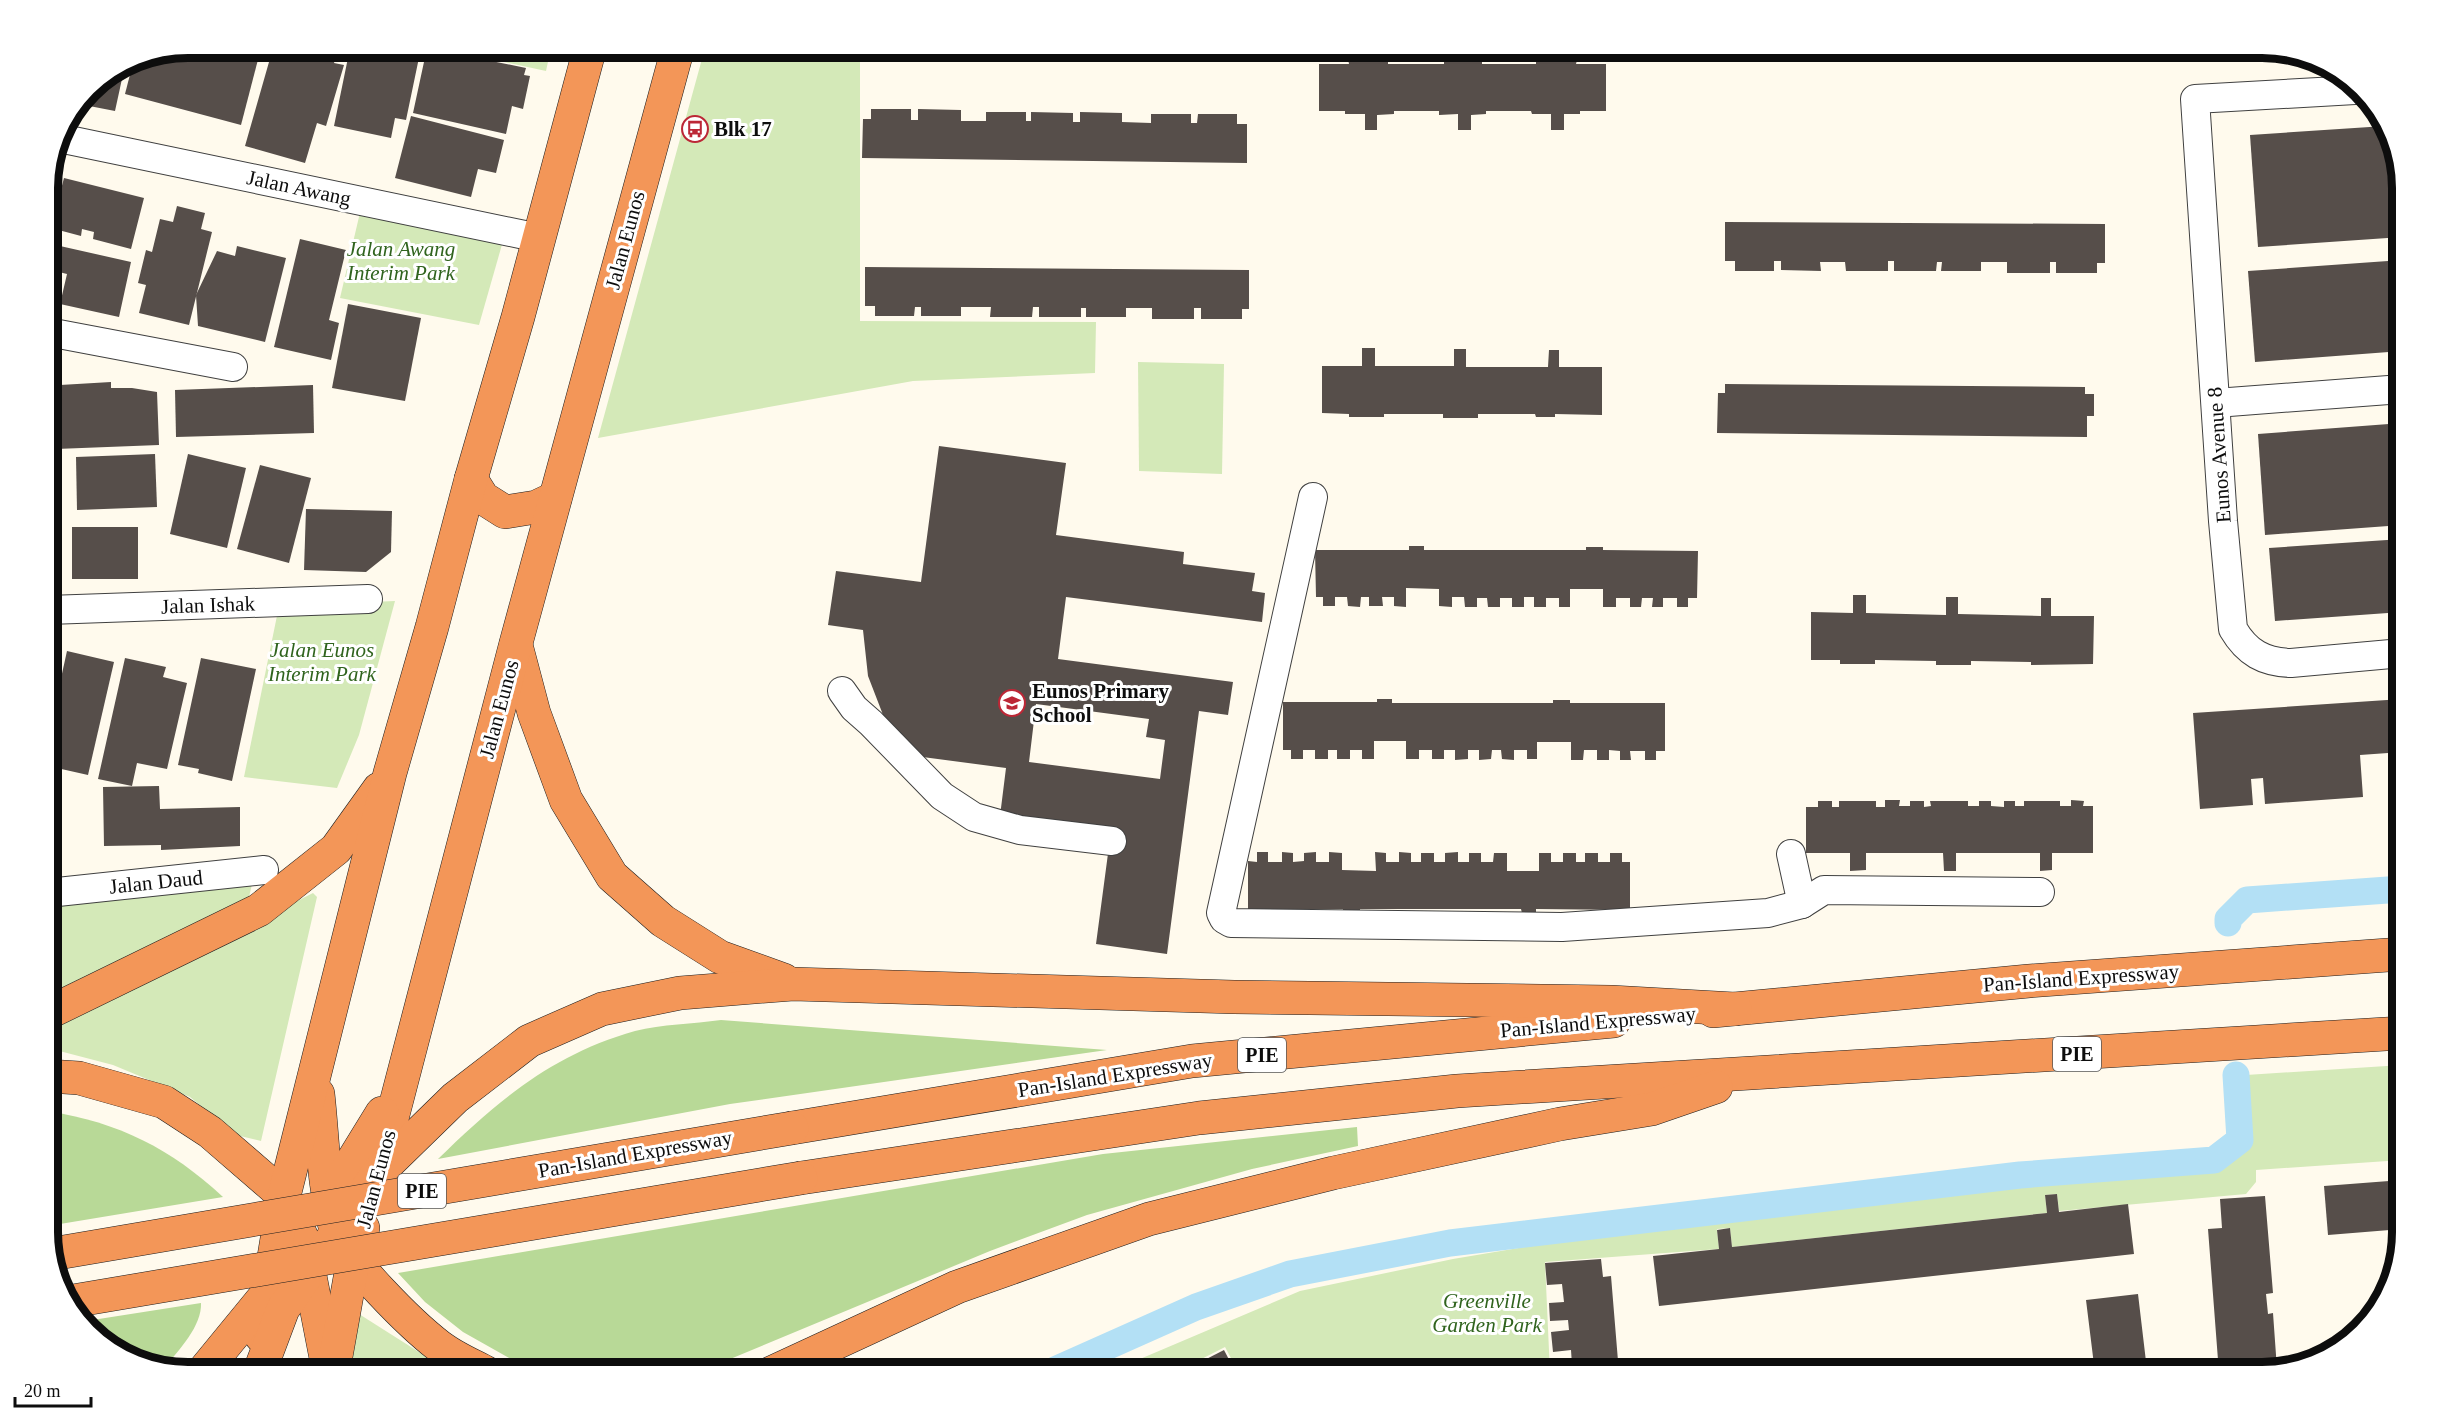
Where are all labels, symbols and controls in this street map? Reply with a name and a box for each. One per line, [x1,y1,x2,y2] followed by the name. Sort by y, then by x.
[680,114,710,144] bus stop icon: Blk 17
[714,117,772,141] place label: Blk 17
[245,165,354,211] street label: Jalan Awang
[600,188,650,292] street label: Jalan Eunos
[346,237,456,285] park label: Jalan Awang Interim Park
[2202,386,2236,524] street label: Eunos Avenue 8
[161,591,256,619] street label: Jalan Ishak
[267,638,377,686] park label: Jalan Eunos Interim Park
[474,657,524,761] street label: Jalan Eunos
[1032,679,1170,727] place label: Eunos Primary School
[997,688,1027,718] school or university icon: Eunos Primary School
[108,865,204,899] street label: Jalan Daud
[1982,959,2180,997] street label: Pan-Island Expressway
[1499,1001,1697,1043] street label: Pan-Island Expressway
[2053,1037,2101,1071] road number: PIE
[1238,1038,1286,1072] road number: PIE
[1016,1048,1214,1102] street label: Pan-Island Expressway
[536,1125,734,1183] street label: Pan-Island Expressway
[351,1127,401,1231] street label: Jalan Eunos
[398,1174,446,1208] road number: PIE
[1432,1289,1542,1337] park label: Greenville Garden Park
[15,1370,92,1408] scale bar
[24,1381,61,1401] text: 20 m

